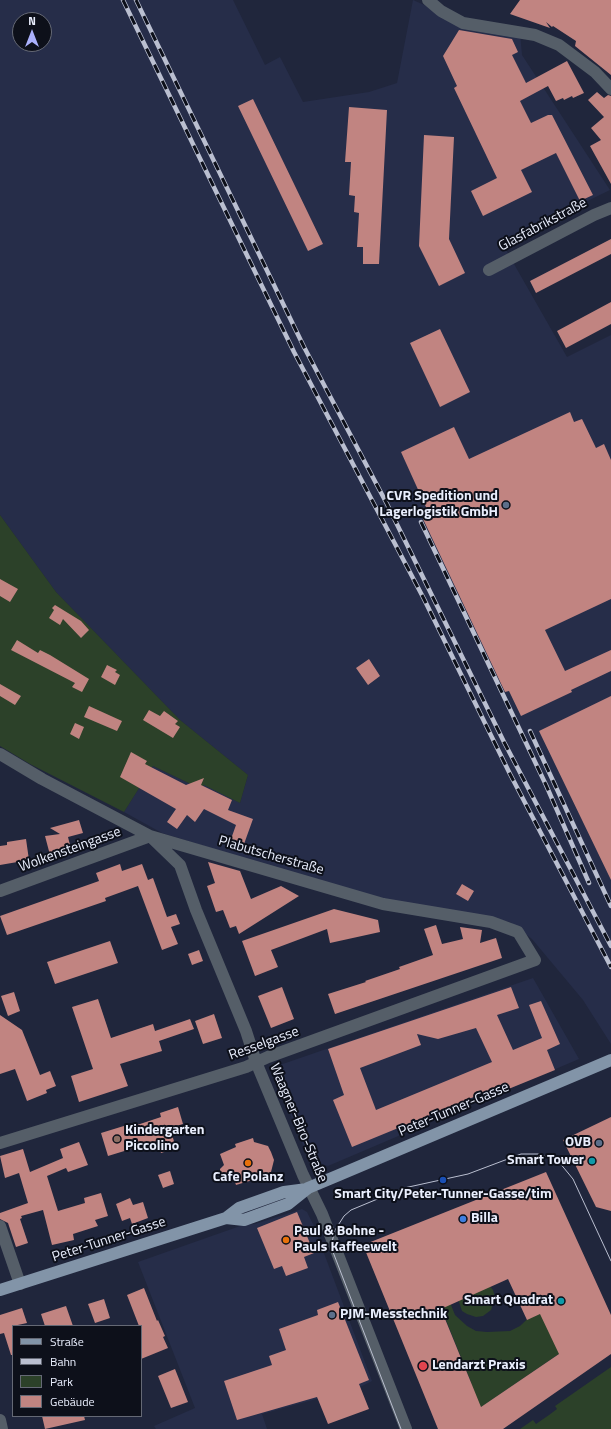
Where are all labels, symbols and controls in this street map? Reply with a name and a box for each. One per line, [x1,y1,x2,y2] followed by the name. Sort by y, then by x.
[12,12,52,52] north arrow
[28,13,36,29] text: N
[496,195,590,255] street label: Glasfabrikstraße
[379,489,498,522] place label: CVR Spedition und Lagerlogistik GmbH
[501,500,511,510] marker: CVR Spedition und Lagerlogistik GmbH
[17,824,123,876] street label: Wolkensteingasse
[216,833,326,879] street label: Plabutscherstraße
[227,1024,301,1064] street label: Resselgasse
[265,1061,331,1185] street label: Waagner-Biro-Straße
[396,1079,512,1141] street label: Peter-Tunner-Gasse
[125,1123,205,1156] place label: Kindergarten Piccolino
[112,1134,122,1144] marker: Kindergarten Piccolino
[565,1135,591,1151] place label: OVB
[594,1138,604,1148] marker: OVB
[507,1153,584,1169] place label: Smart Tower
[587,1156,597,1166] marker: Smart Tower
[243,1158,253,1168] marker: Cafe Polanz
[213,1170,283,1186] place label: Cafe Polanz
[438,1175,448,1185] marker: Smart City/Peter-Tunner-Gasse/tim
[334,1187,552,1203] place label: Smart City/Peter-Tunner-Gasse/tim
[471,1211,498,1227] place label: Billa
[50,1214,168,1266] street label: Peter-Tunner-Gasse
[458,1214,468,1224] marker: Billa
[294,1224,397,1256] place label: Paul & Bohne - Pauls Kaffeewelt
[281,1235,291,1245] marker: Paul & Bohne - Pauls Kaffeewelt
[464,1293,553,1309] place label: Smart Quadrat
[556,1296,566,1306] marker: Smart Quadrat
[340,1307,447,1323] place label: PJM-Messtechnik
[327,1310,337,1320] marker: PJM-Messtechnik
[12,1325,142,1417] legend
[50,1332,84,1351] text: Straße
[50,1352,76,1371] text: Bahn
[432,1358,526,1374] place label: Lendarzt Praxis
[417,1360,429,1372] marker: Lendarzt Praxis
[50,1372,73,1391] text: Park
[50,1392,95,1411] text: Gebäude

